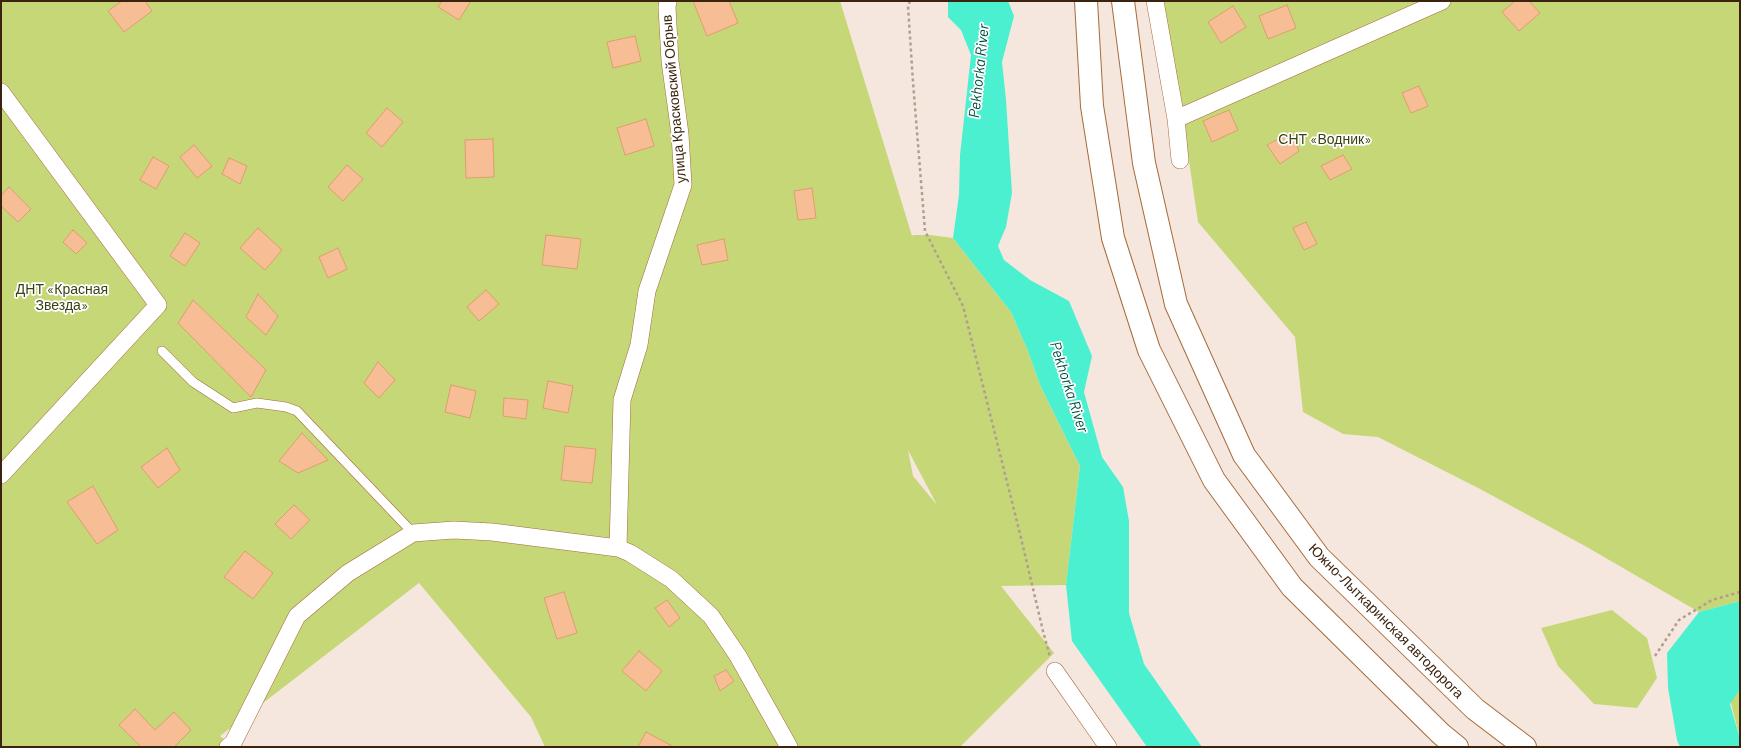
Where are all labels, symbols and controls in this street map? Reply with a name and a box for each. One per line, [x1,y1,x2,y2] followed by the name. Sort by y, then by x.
[658,14,690,184] street label: улица Красковский Обрыв
[965,23,993,119] water label: Pekhorka River
[1278,131,1372,147] park label: СНТ «Водник»
[16,281,108,314] park label: ДНТ «Красная Звезда»
[1046,339,1092,435] water label: Pekhorka River
[1305,540,1467,702] street label: Южно-Лыткаринская автодорога

